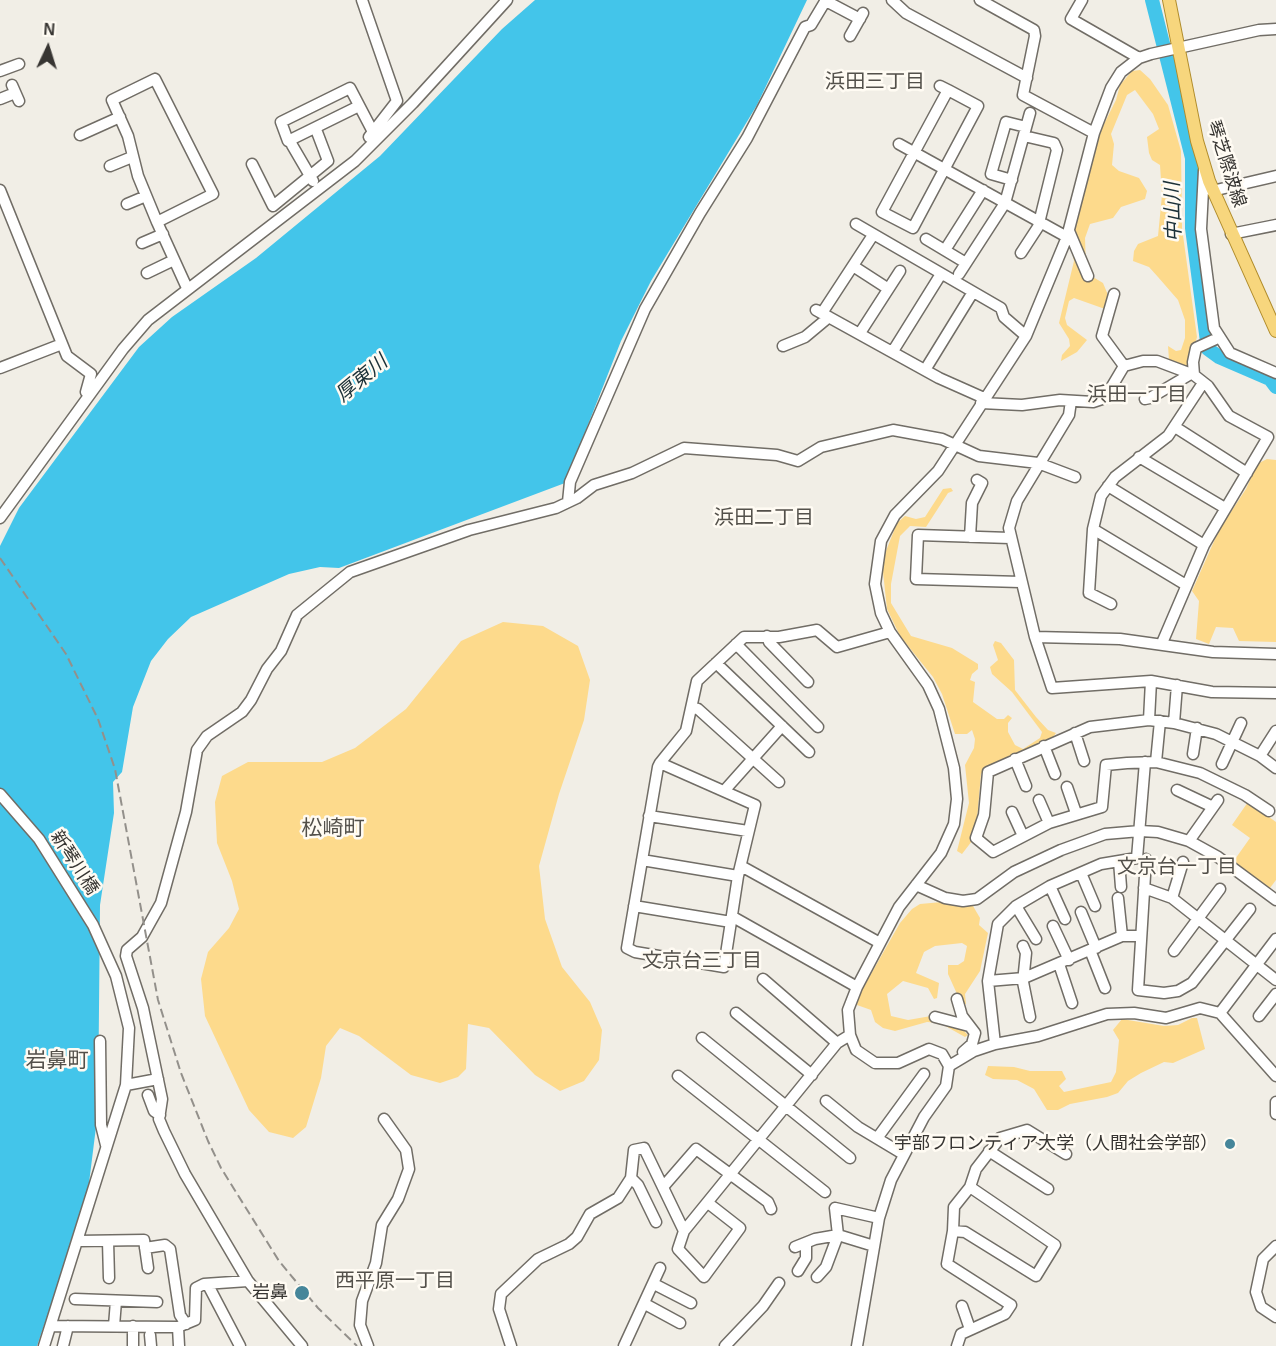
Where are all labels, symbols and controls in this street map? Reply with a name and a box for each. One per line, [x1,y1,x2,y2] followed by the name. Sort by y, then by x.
[18,18,78,78] north arrow
[43,21,56,38] text: N
[825,70,925,94] district label: 浜田三丁目
[1202,118,1250,210] street label: 琴芝際波線
[1161,182,1187,242] water label: 中山川
[331,351,393,407] water label: 厚東川
[1087,383,1187,407] district label: 浜田一丁目
[714,506,814,530] district label: 浜田二丁目
[302,816,364,842] district label: 松崎町
[45,827,103,899] street label: 新琴川橋
[1117,855,1237,879] district label: 文京台一丁目
[642,949,762,973] district label: 文京台三丁目
[26,1048,88,1074] district label: 岩鼻町
[894,1133,1218,1155] place label: 宇部フロンティア大学（人間社会学部）
[1223,1137,1237,1151] marker: 宇部フロンティア大学（人間社会学部）
[335,1269,455,1293] district label: 西平原一丁目
[252,1282,288,1304] place label: 岩鼻
[293,1284,311,1302] marker: 岩鼻

